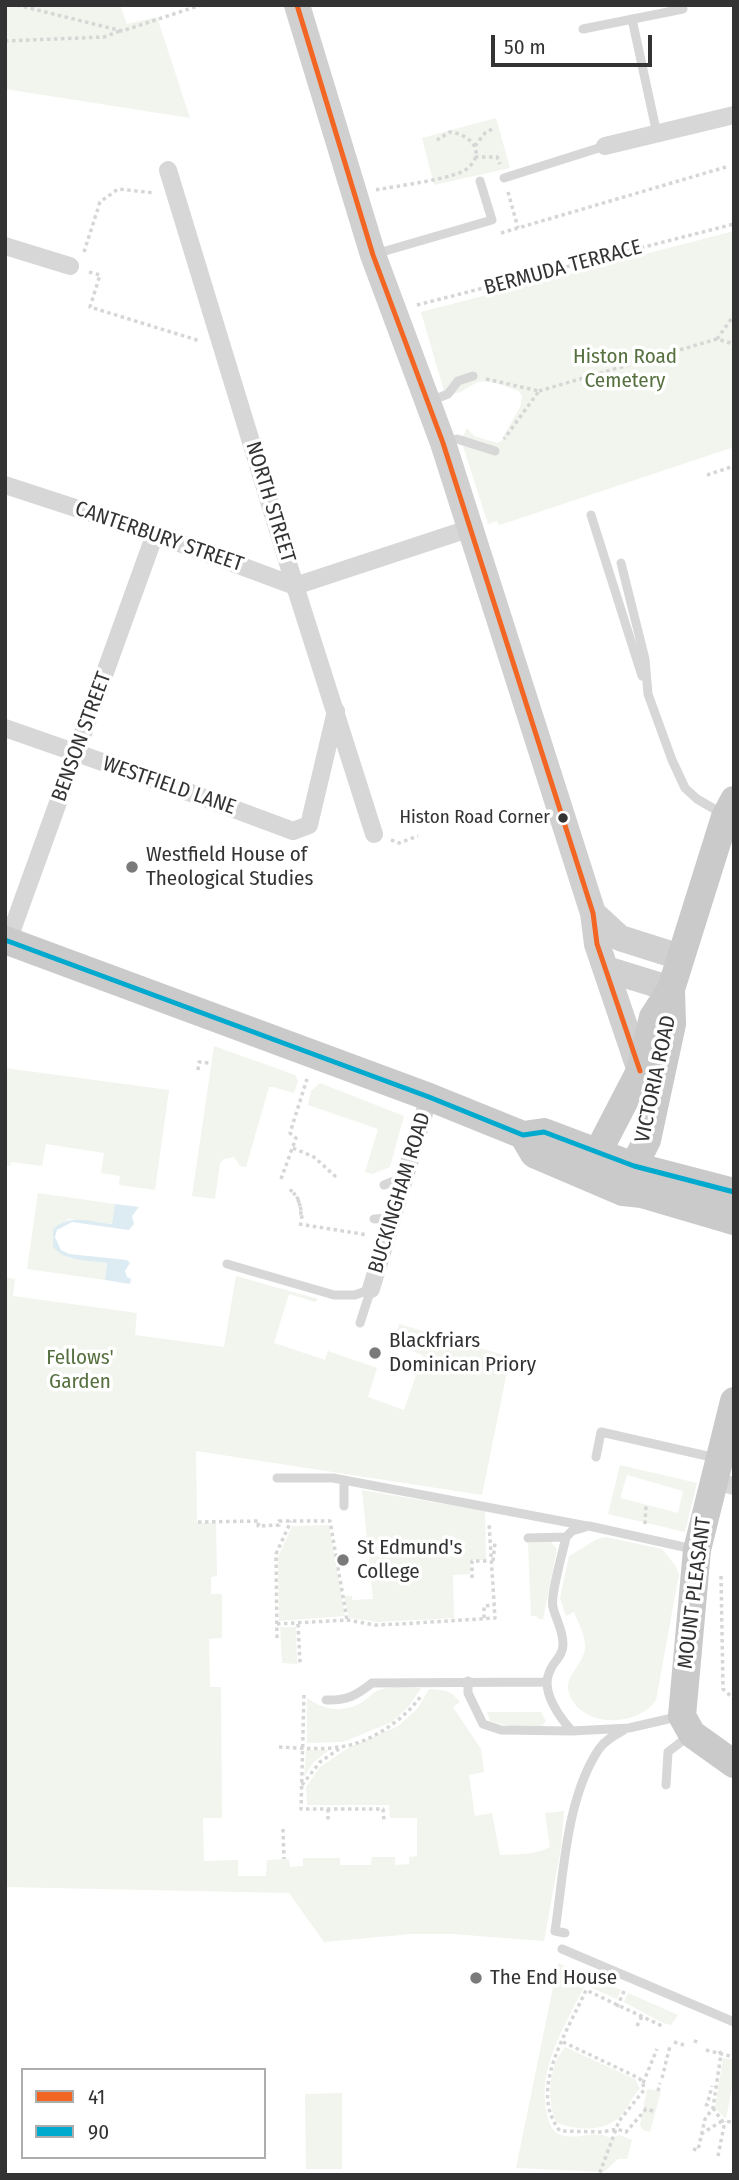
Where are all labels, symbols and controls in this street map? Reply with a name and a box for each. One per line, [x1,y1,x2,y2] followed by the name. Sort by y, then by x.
[494,21,655,65] scale bar
[504,34,546,60] text: 50 m
[482,235,644,301] street label: BERMUDA TERRACE
[573,344,677,394] park label: Histon Road Cemetery
[240,439,300,565] street label: NORTH STREET
[72,496,246,578] street label: CANTERBURY STREET
[47,669,117,805] street label: BENSON STREET
[99,751,239,821] street label: WESTFIELD LANE
[399,807,550,829] place label: Histon Road Corner
[556,811,570,825] marker: Histon Road Corner
[146,842,313,892] place label: Westfield House of Theological Studies
[124,859,140,875] marker: Westfield House of Theological Studies
[630,1013,682,1145] street label: VICTORIA ROAD
[364,1109,436,1277] street label: BUCKINGHAM ROAD
[389,1328,536,1378] place label: Blackfriars Dominican Priory
[46,1345,114,1395] park label: Fellows' Garden
[367,1345,383,1361] marker: Blackfriars Dominican Priory
[673,1516,717,1670] street label: MOUNT PLEASANT
[357,1535,462,1585] place label: St Edmund's College
[335,1552,351,1568] marker: St Edmund's College
[490,1965,617,1991] place label: The End House
[468,1970,484,1986] marker: The End House
[21,2068,266,2159] legend
[88,2084,105,2110] text: 41
[88,2119,109,2145] text: 90

